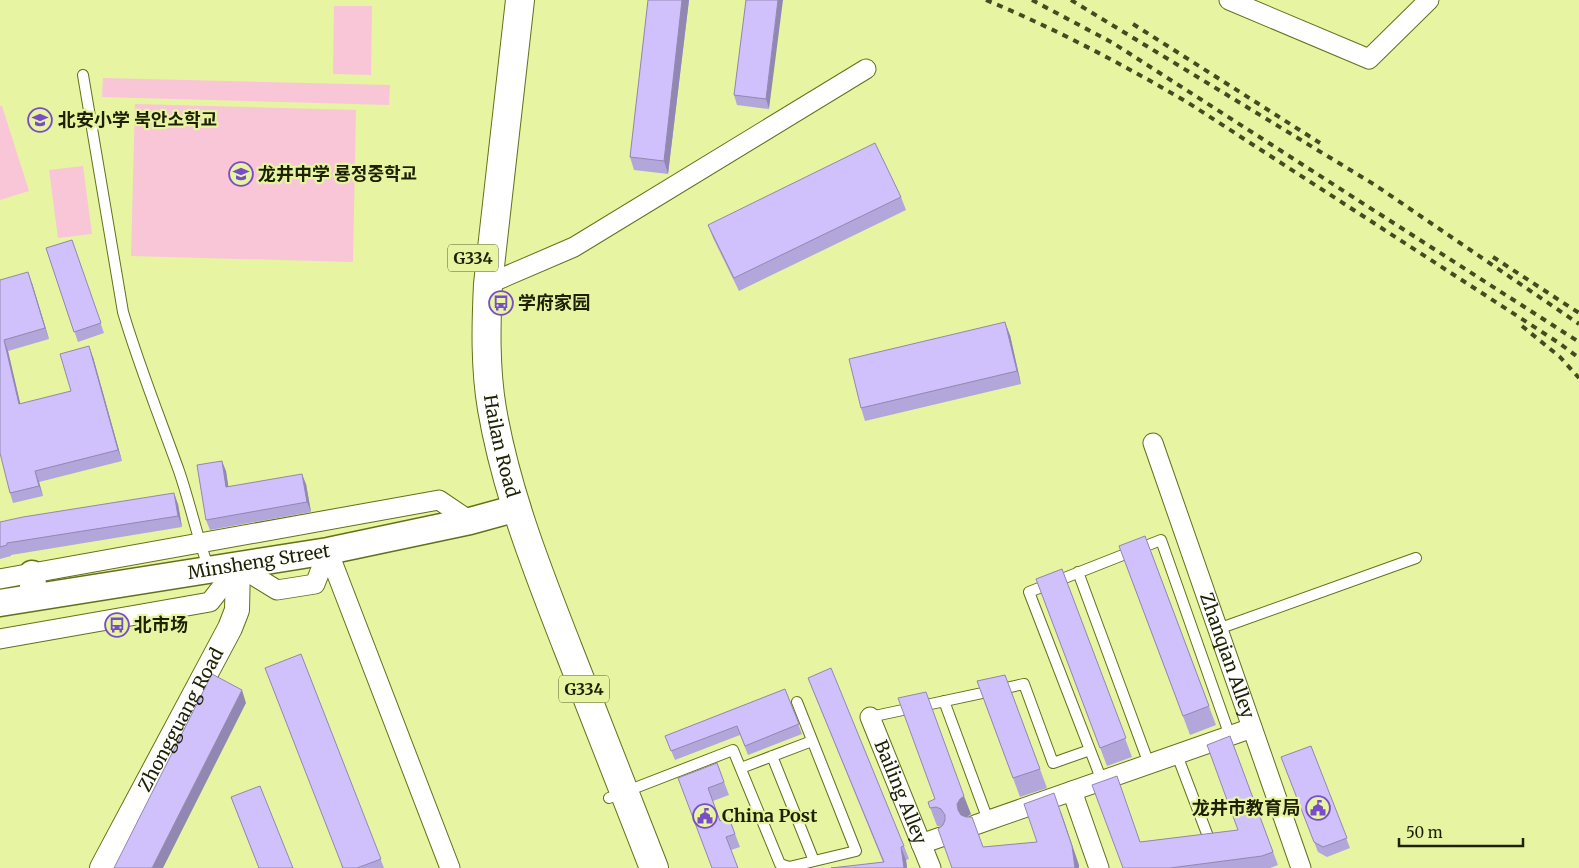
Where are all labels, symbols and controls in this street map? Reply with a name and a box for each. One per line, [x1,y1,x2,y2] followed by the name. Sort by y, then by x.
[27,107,53,133] school or university icon: 北安小学 북안소학교
[58,108,217,131] place label: 北安小学 북안소학교
[228,161,254,187] school or university icon: 龙井中学 룡정중학교
[258,162,417,185] place label: 龙井中学 룡정중학교
[448,244,498,272] road number: G334
[488,290,514,316] bus stop icon: 学府家园
[518,291,590,314] place label: 学府家园
[479,393,525,500] street label: Hailan Road
[186,539,332,584] street label: Minsheng Street
[1195,589,1260,722] street label: Zhanqian Alley
[104,612,130,638] bus stop icon: 北市场
[134,613,188,636] place label: 北市场
[133,644,228,795] street label: Zhongguang Road
[559,676,609,702] road number: G334
[869,736,932,848] street label: Bailing Alley
[1305,795,1331,821] public building icon: 龙井市教育局
[1192,796,1300,819] place label: 龙井市教育局
[692,803,718,829] public building icon: China Post
[722,804,818,827] place label: China Post
[1399,816,1523,848] scale bar
[1406,823,1443,842] text: 50 m

